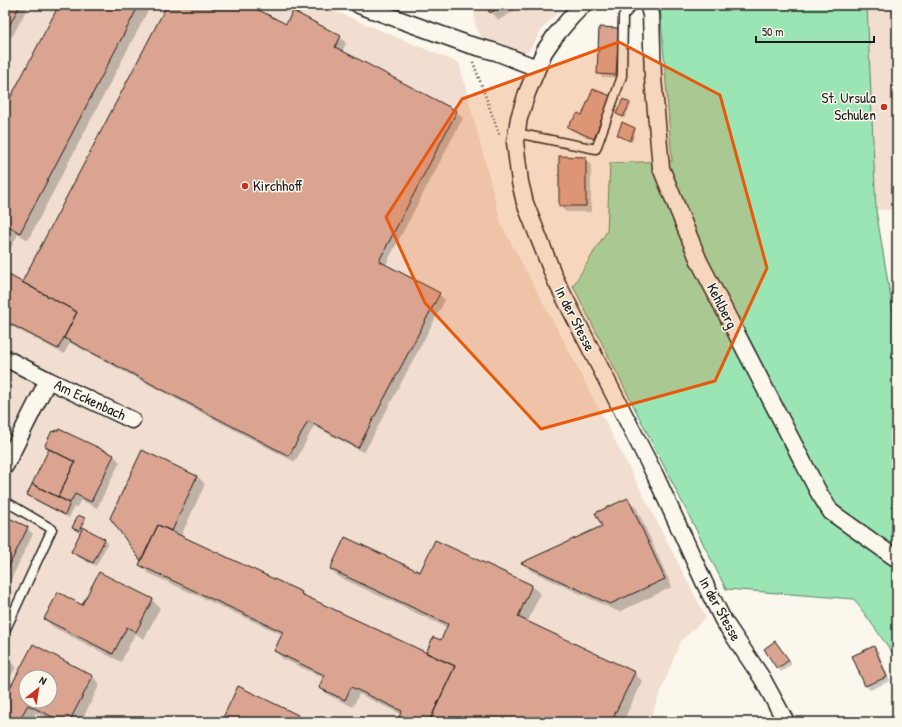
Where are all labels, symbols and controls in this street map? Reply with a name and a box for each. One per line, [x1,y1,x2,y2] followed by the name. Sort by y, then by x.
[756,18,874,44] scale bar
[762,23,783,40] text: 50 m
[822,87,876,125] place label: St. Ursula Schulen
[879,102,889,112] marker: St. Ursula Schulen
[253,175,302,196] place label: Kirchhoff
[240,181,250,191] marker: Kirchhoff
[702,279,743,333] street label: Kehlberg
[550,283,601,355] street label: In der Stesse
[51,374,129,425] street label: Am Eckenbach
[694,573,747,645] street label: In der Stesse
[18,669,58,709] north arrow
[37,673,49,688] text: N

